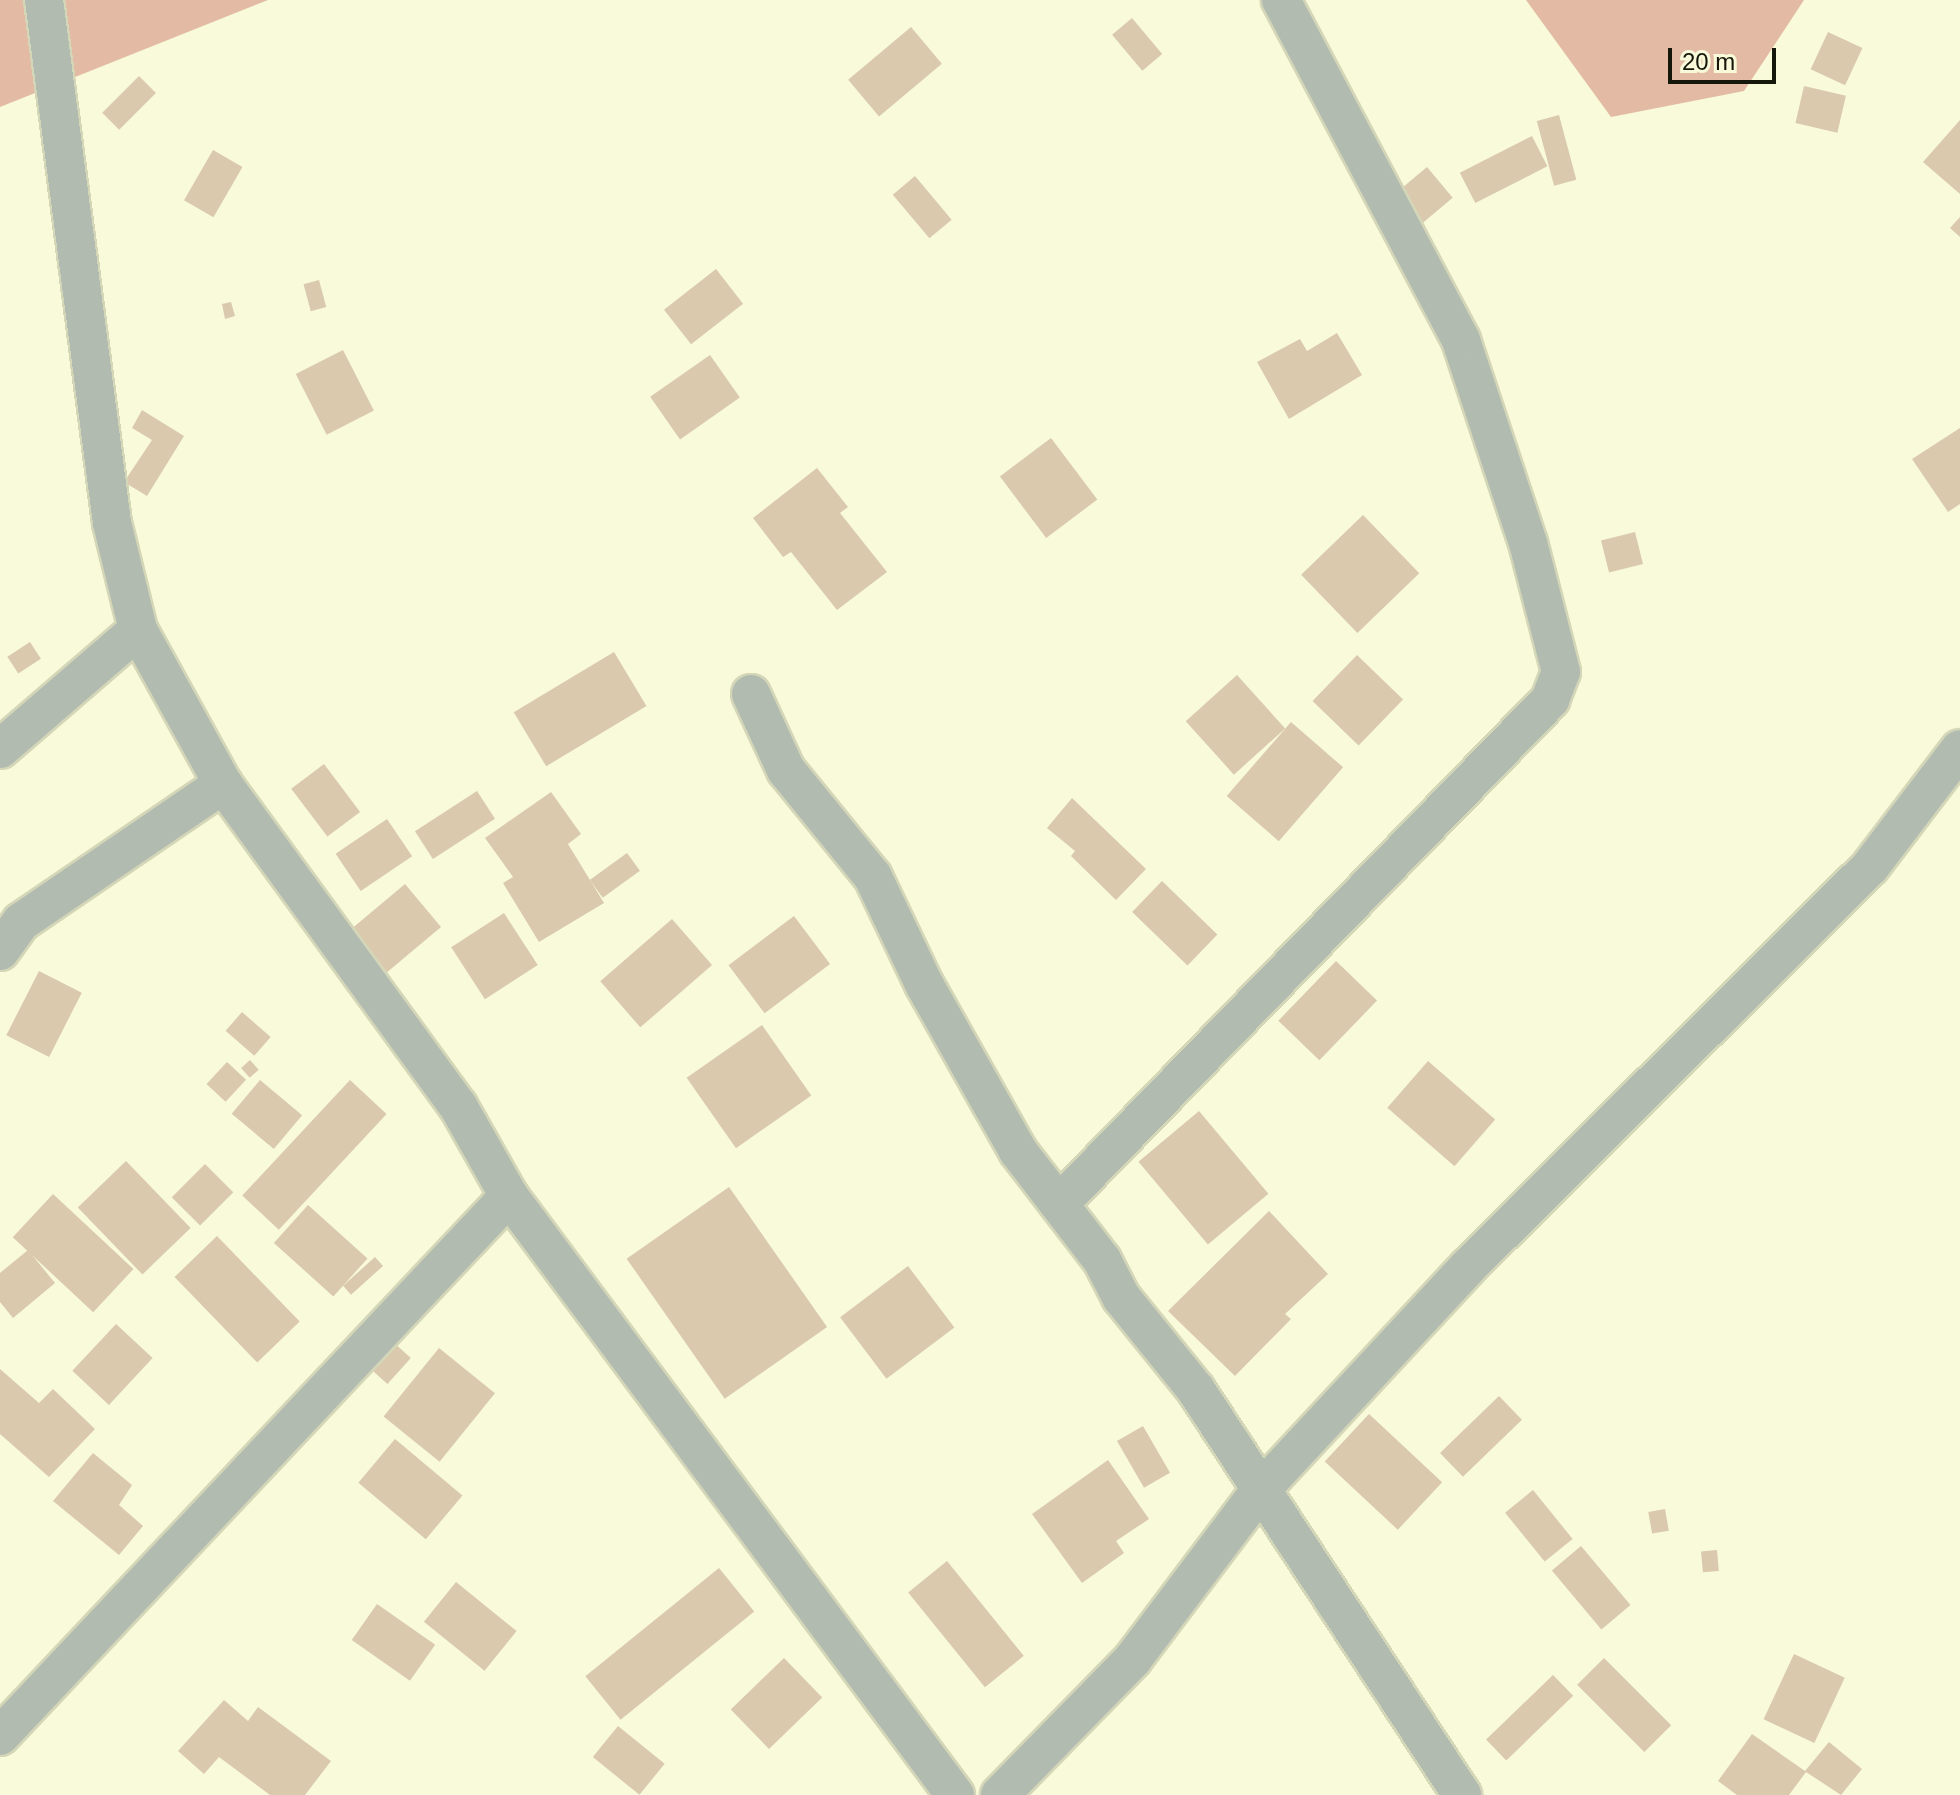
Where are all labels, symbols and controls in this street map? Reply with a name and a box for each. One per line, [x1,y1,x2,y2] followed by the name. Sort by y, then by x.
[1672,32,1780,82] scale bar
[1682,48,1735,75] text: 20 m

